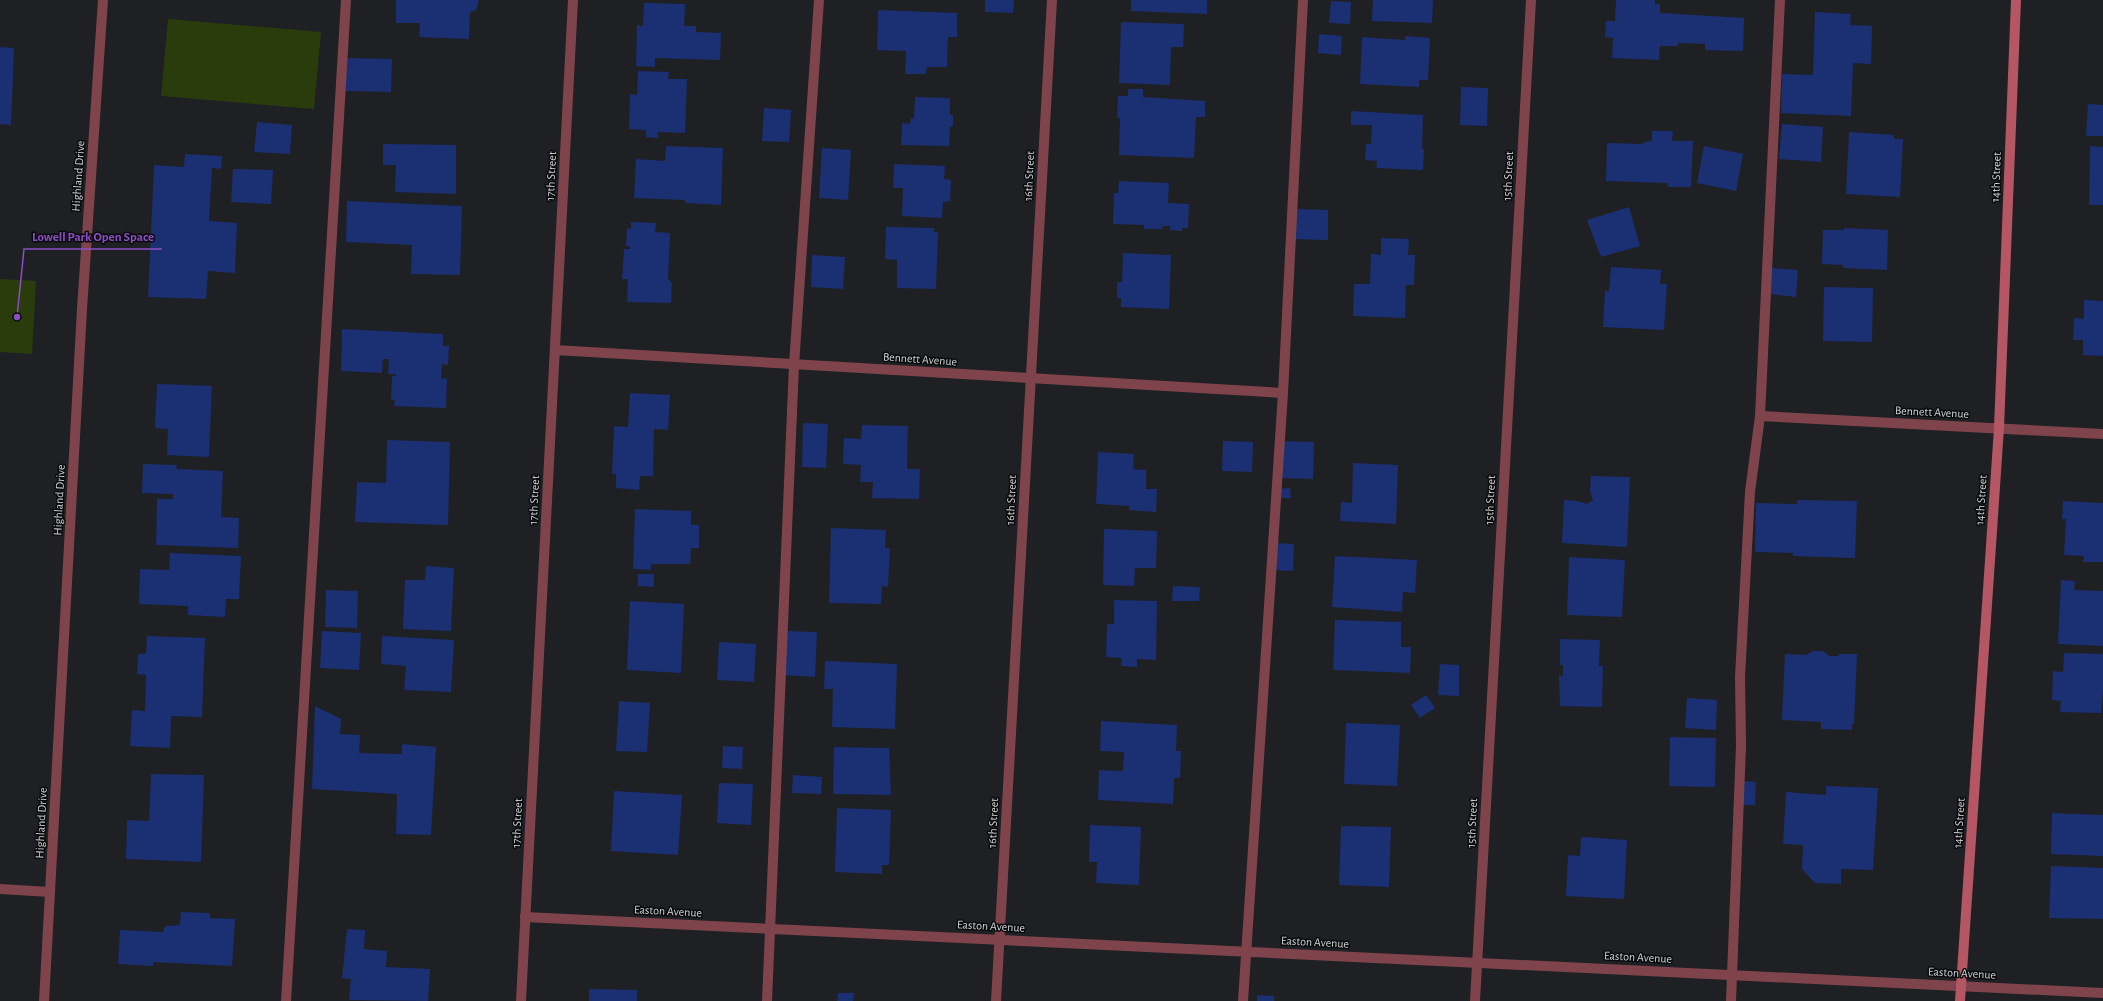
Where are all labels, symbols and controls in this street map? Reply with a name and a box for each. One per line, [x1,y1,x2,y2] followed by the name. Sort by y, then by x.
[70,140,86,212] street label: Highland Drive
[544,151,558,201] street label: 17th Street
[1022,151,1036,201] street label: 16th Street
[1501,151,1515,201] street label: 15th Street
[1989,152,2003,202] street label: 14th Street
[24,224,162,249] callout: Lowell Park Open Space
[32,231,154,244] text: Lowell Park Open Space
[883,350,957,368] street label: Bennett Avenue
[1895,404,1969,420] street label: Bennett Avenue
[51,464,67,536] street label: Highland Drive
[1973,474,1989,525] street label: 14th Street
[527,475,541,525] street label: 17th Street
[1004,475,1018,525] street label: 16th Street
[1483,475,1497,525] street label: 15th Street
[33,787,49,859] street label: Highland Drive
[1951,797,1967,848] street label: 14th Street
[510,798,524,848] street label: 17th Street
[986,798,1000,848] street label: 16th Street
[1465,798,1479,848] street label: 15th Street
[634,903,702,919] street label: Easton Avenue
[957,918,1025,934] street label: Easton Avenue
[1281,934,1349,950] street label: Easton Avenue
[1604,949,1672,965] street label: Easton Avenue
[1928,965,1996,981] street label: Easton Avenue

